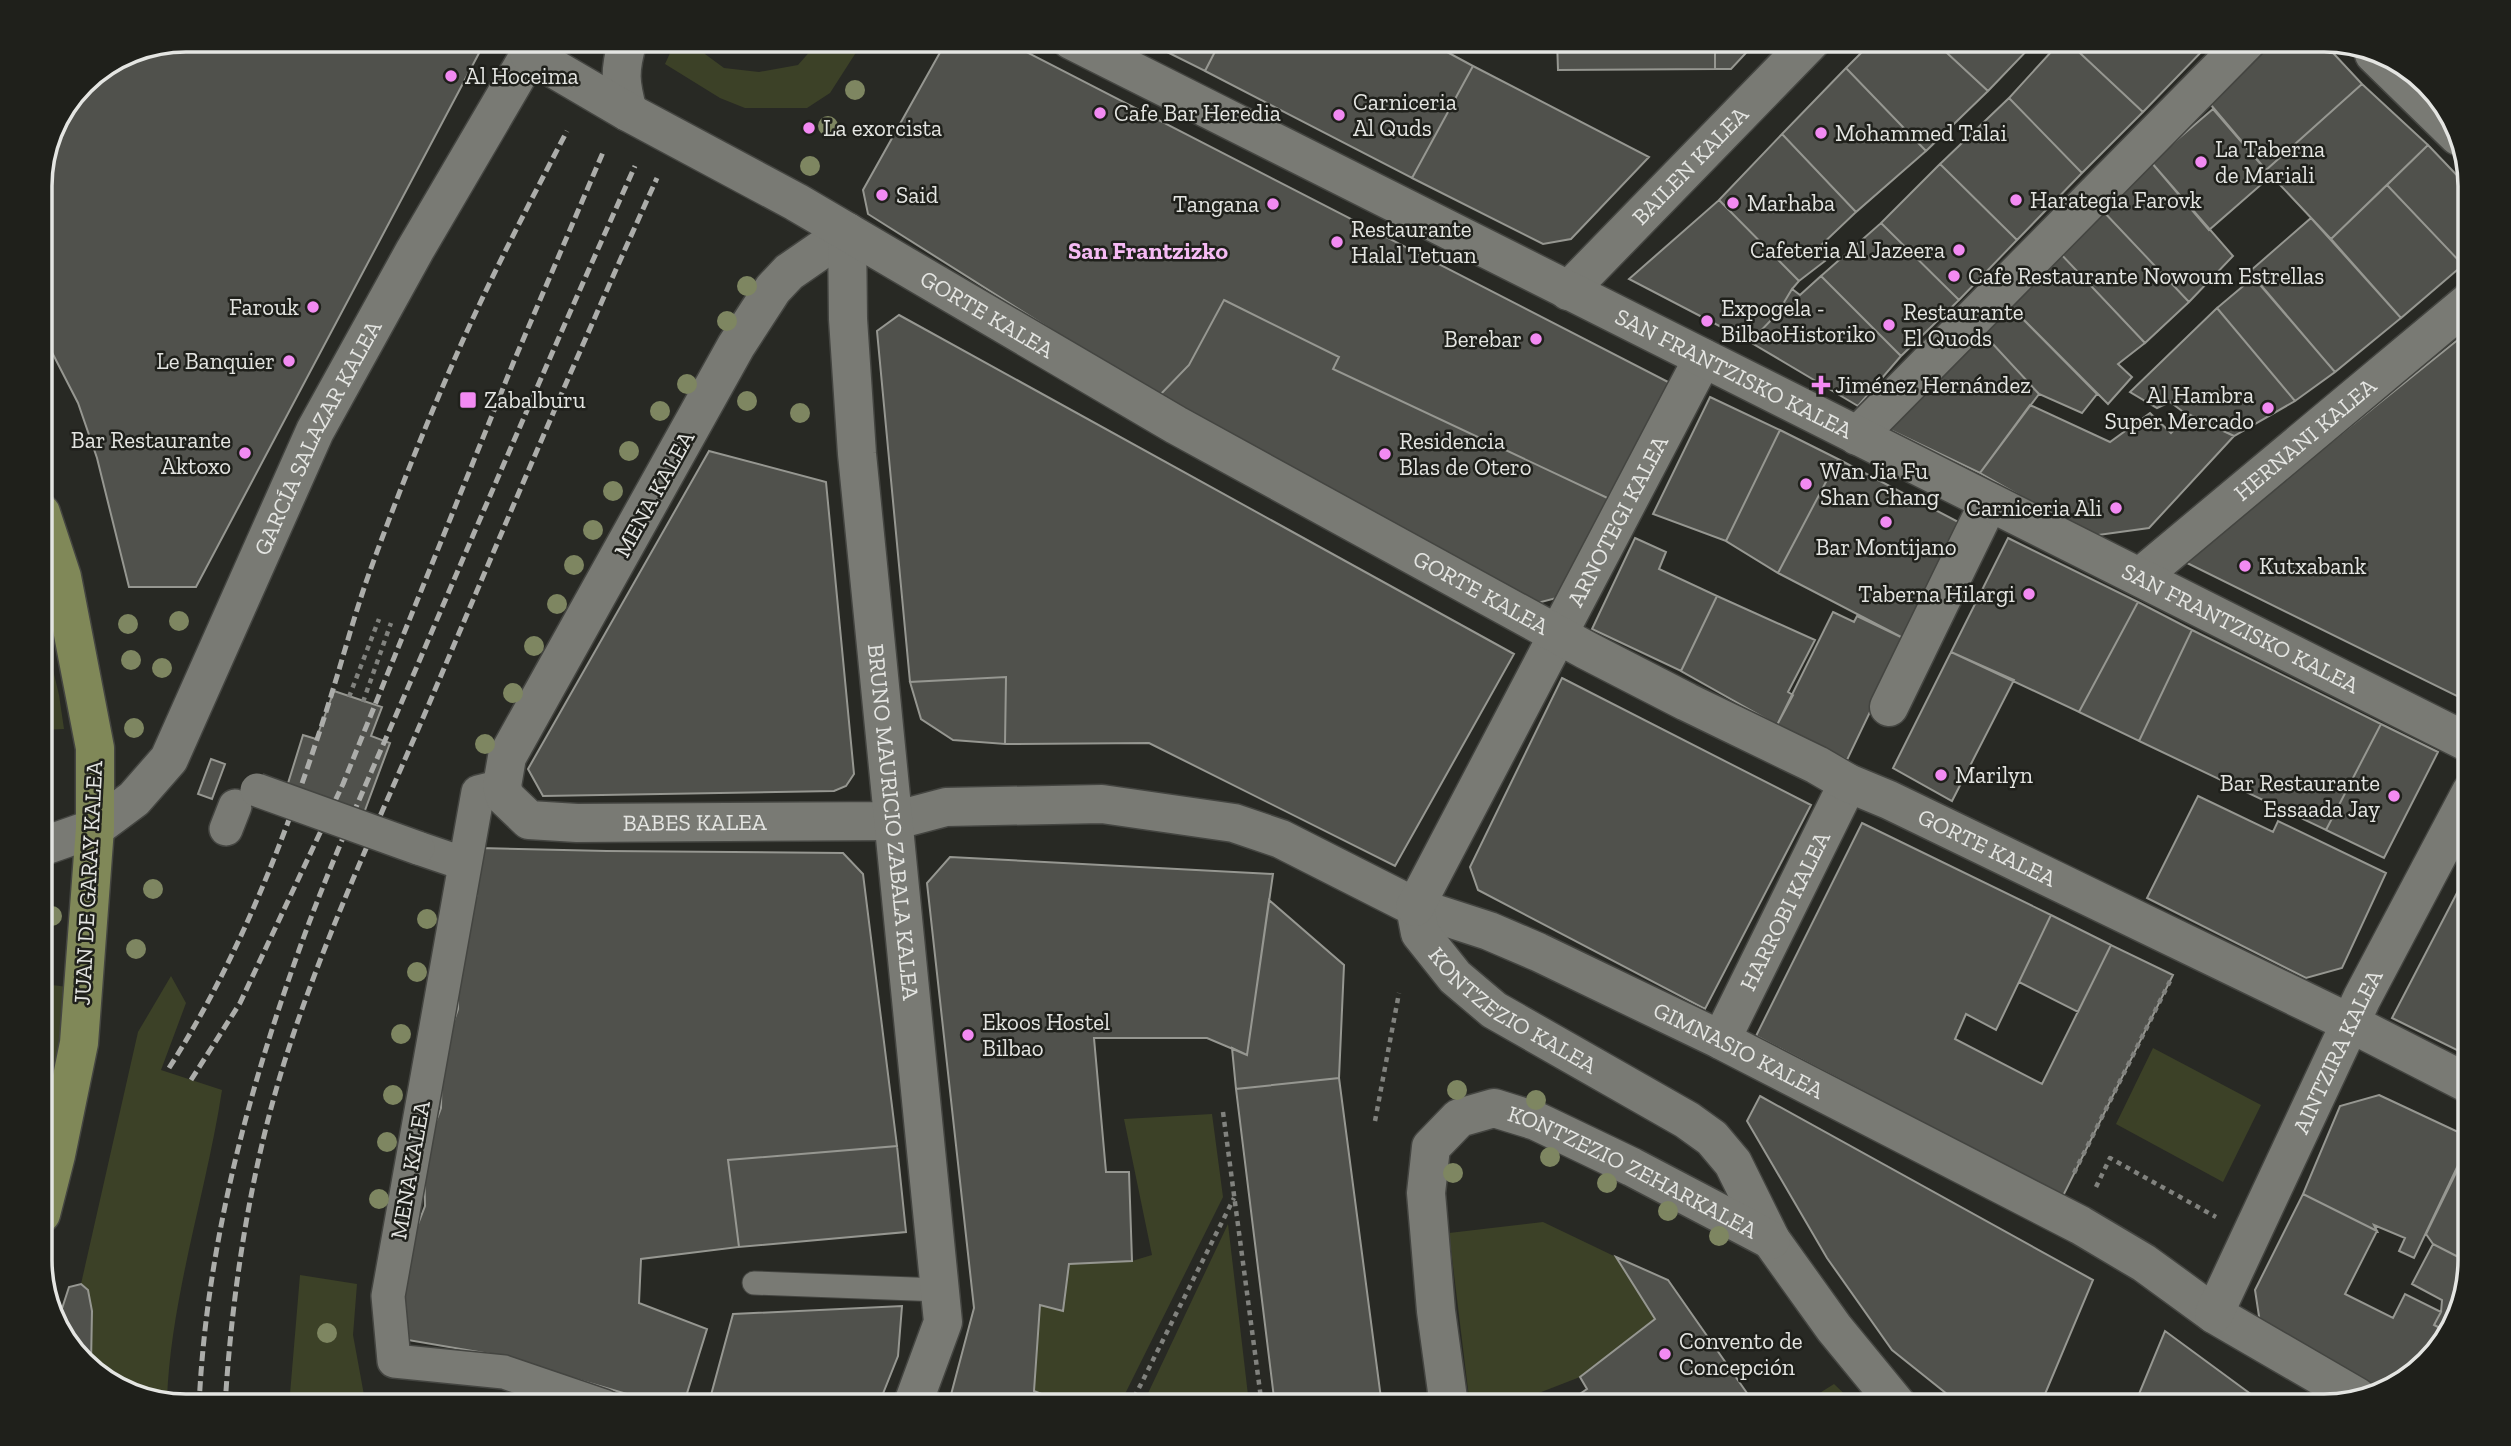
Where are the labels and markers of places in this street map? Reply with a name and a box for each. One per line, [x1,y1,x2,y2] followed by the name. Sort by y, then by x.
[465,62,579,90] place label: Al Hoceima
[443,68,459,84] marker: Al Hoceima
[1353,88,1457,142] place label: Carniceria Al Quds
[1114,99,1281,127] place label: Cafe Bar Heredia
[1092,105,1108,121] marker: Cafe Bar Heredia
[1331,107,1347,123] marker: Carniceria Al Quds
[823,114,942,142] place label: La exorcista
[1835,119,2007,147] place label: Mohammed Talai
[801,120,817,136] marker: La exorcista
[1813,125,1829,141] marker: Mohammed Talai
[2215,135,2325,189] place label: La Taberna de Mariali
[2193,154,2209,170] marker: La Taberna de Mariali
[896,181,939,209] place label: Said
[2030,186,2202,214] place label: Harategia Farovk
[874,187,890,203] marker: Said
[1747,189,1835,217] place label: Marhaba
[1173,190,1259,218] place label: Tangana
[2008,192,2024,208] marker: Harategia Farovk
[1725,195,1741,211] marker: Marhaba
[1265,196,1281,212] marker: Tangana
[1351,215,1477,269] place label: Restaurante Halal Tetuan
[1329,234,1345,250] marker: Restaurante Halal Tetuan
[1750,236,1945,264] place label: Cafeteria Al Jazeera
[1951,242,1967,258] marker: Cafeteria Al Jazeera
[1968,262,2324,290] place label: Cafe Restaurante Nowoum Estrellas
[1946,268,1962,284] marker: Cafe Restaurante Nowoum Estrellas
[229,293,299,321] place label: Farouk
[1721,294,1876,348] place label: Expogela - BilbaoHistoriko
[1903,298,2024,352] place label: Restaurante El Quods
[305,299,321,315] marker: Farouk
[1699,313,1715,329] marker: Expogela - BilbaoHistoriko
[1881,317,1897,333] marker: Restaurante El Quods
[1444,325,1522,353] place label: Berebar
[1528,331,1544,347] marker: Berebar
[156,347,275,375] place label: Le Banquier
[281,353,297,369] marker: Le Banquier
[1835,371,2031,399] place label: Jiménez Hernández
[1813,377,1829,393] marker: Jiménez Hernández
[2104,381,2254,435] place label: Al Hambra Super Mercado
[484,386,586,414] place label: Zabalburu
[458,390,478,410] marker: Zabalburu
[2260,400,2276,416] marker: Al Hambra Super Mercado
[71,426,231,480] place label: Bar Restaurante Aktoxo
[1399,427,1532,481] place label: Residencia Blas de Otero
[237,445,253,461] marker: Bar Restaurante Aktoxo
[1377,446,1393,462] marker: Residencia Blas de Otero
[1820,457,1940,511] place label: Wan Jia Fu Shan Chang
[1798,476,1814,492] marker: Wan Jia Fu Shan Chang
[1966,494,2102,522] place label: Carniceria Ali
[2108,500,2124,516] marker: Carniceria Ali
[1878,514,1894,530] marker: Bar Montijano
[1815,533,1957,561] place label: Bar Montijano
[2259,552,2366,580] place label: Kutxabank
[2237,558,2253,574] marker: Kutxabank
[1858,580,2015,608] place label: Taberna Hilargi
[2021,586,2037,602] marker: Taberna Hilargi
[1955,761,2033,789] place label: Marilyn
[1933,767,1949,783] marker: Marilyn
[2220,769,2380,823] place label: Bar Restaurante Essaada Jay
[2386,788,2402,804] marker: Bar Restaurante Essaada Jay
[982,1008,1110,1062] place label: Ekoos Hostel Bilbao
[960,1027,976,1043] marker: Ekoos Hostel Bilbao
[1679,1327,1803,1381] place label: Convento de Concepción
[1657,1346,1673,1362] marker: Convento de Concepción

